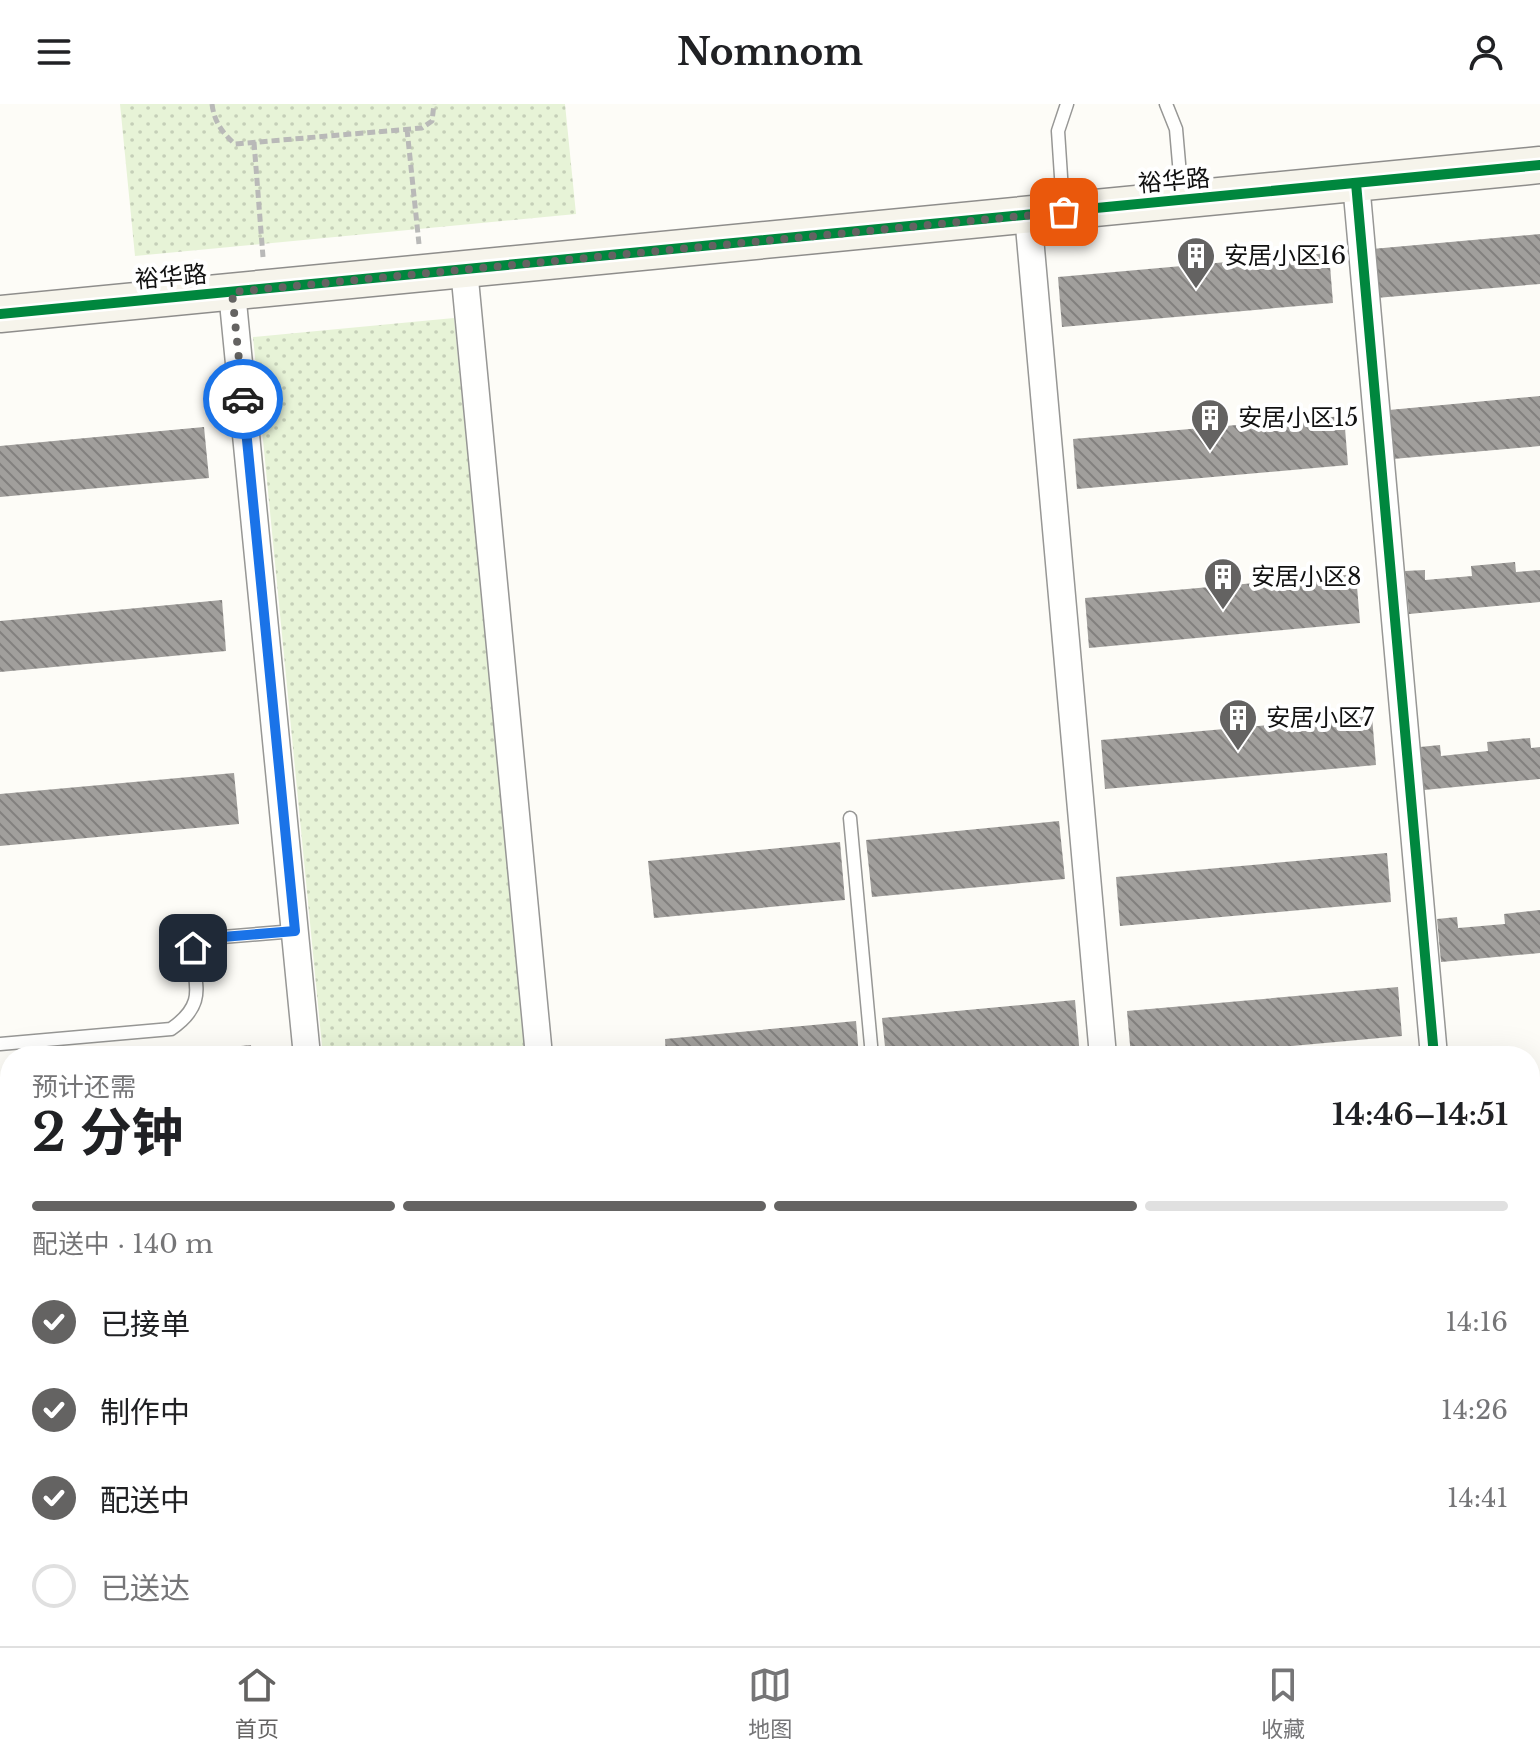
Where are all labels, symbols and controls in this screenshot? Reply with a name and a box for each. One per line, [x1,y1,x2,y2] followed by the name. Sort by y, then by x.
[32,30,76,74] icon: menu
[677,30,863,75] text: Nomnom
[1464,30,1508,74] icon: person
[1137,163,1211,198] street label: 裕华路
[1030,178,1098,246] pin
[1042,190,1086,234] icon: bag
[1175,235,1217,290] building icon: 安居小区16
[1224,241,1346,270] place label: 安居小区16
[134,259,208,294] street label: 裕华路
[203,359,283,439] courier
[221,377,265,421] icon: car
[1189,397,1231,452] building icon: 安居小区15
[1238,403,1358,432] place label: 安居小区15
[1202,556,1244,611] building icon: 安居小区8
[1251,562,1362,591] place label: 安居小区8
[1217,697,1259,752] building icon: 安居小区7
[1266,703,1375,732] place label: 安居小区7
[159,914,227,982] pin
[171,926,215,970] icon: home
[32,1071,136,1103] text: 预计还需
[1332,1096,1508,1133] text: 14:46–14:51
[32,1101,184,1165] text: 2 分钟
[32,1228,213,1260] text: 配送中 · 140 m
[32,1300,76,1344] icon: check
[100,1306,190,1343] text: 已接单
[1445,1306,1508,1338] text: 14:16
[32,1388,76,1432] icon: check
[100,1394,190,1431] text: 制作中
[1441,1394,1508,1426] text: 14:26
[32,1476,76,1520] icon: check
[100,1482,190,1519] text: 配送中
[1447,1482,1508,1514] text: 14:41
[100,1570,190,1607] text: 已送达
[235,1663,279,1743] tab: 首页
[748,1663,792,1743] tab: 地图
[1261,1663,1305,1743] tab: 收藏

